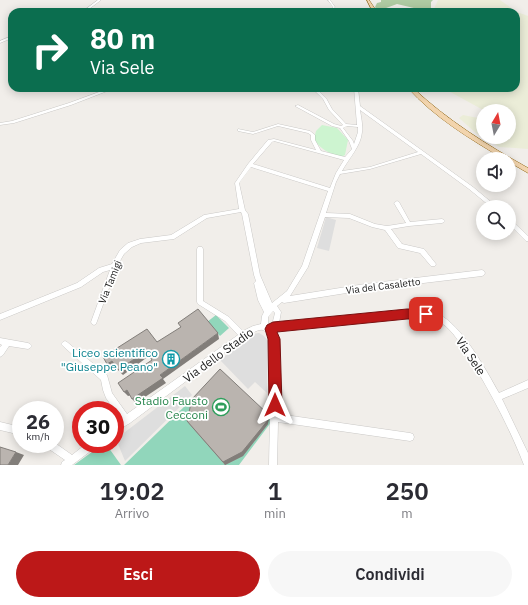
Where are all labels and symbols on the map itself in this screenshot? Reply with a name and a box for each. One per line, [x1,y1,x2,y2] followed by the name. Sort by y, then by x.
[476,104,516,144] north arrow
[95,258,125,306] street label: Via Tamigi
[345,275,421,297] street label: Via del Casaletto
[409,297,443,331] pin
[180,324,256,386] street label: Via dello Stadio
[453,334,489,378] street label: Via Sele
[61,345,158,374] place label: Liceo scientifico "Giuseppe Peano"
[161,349,181,369] building icon: Liceo scientifico "Giuseppe Peano"
[254,384,296,426] position arrow
[135,393,208,422] place label: Stadio Fausto Cecconi
[211,397,231,417] sports icon: Stadio Fausto Cecconi
[72,401,124,453] speed limit sign: 30

